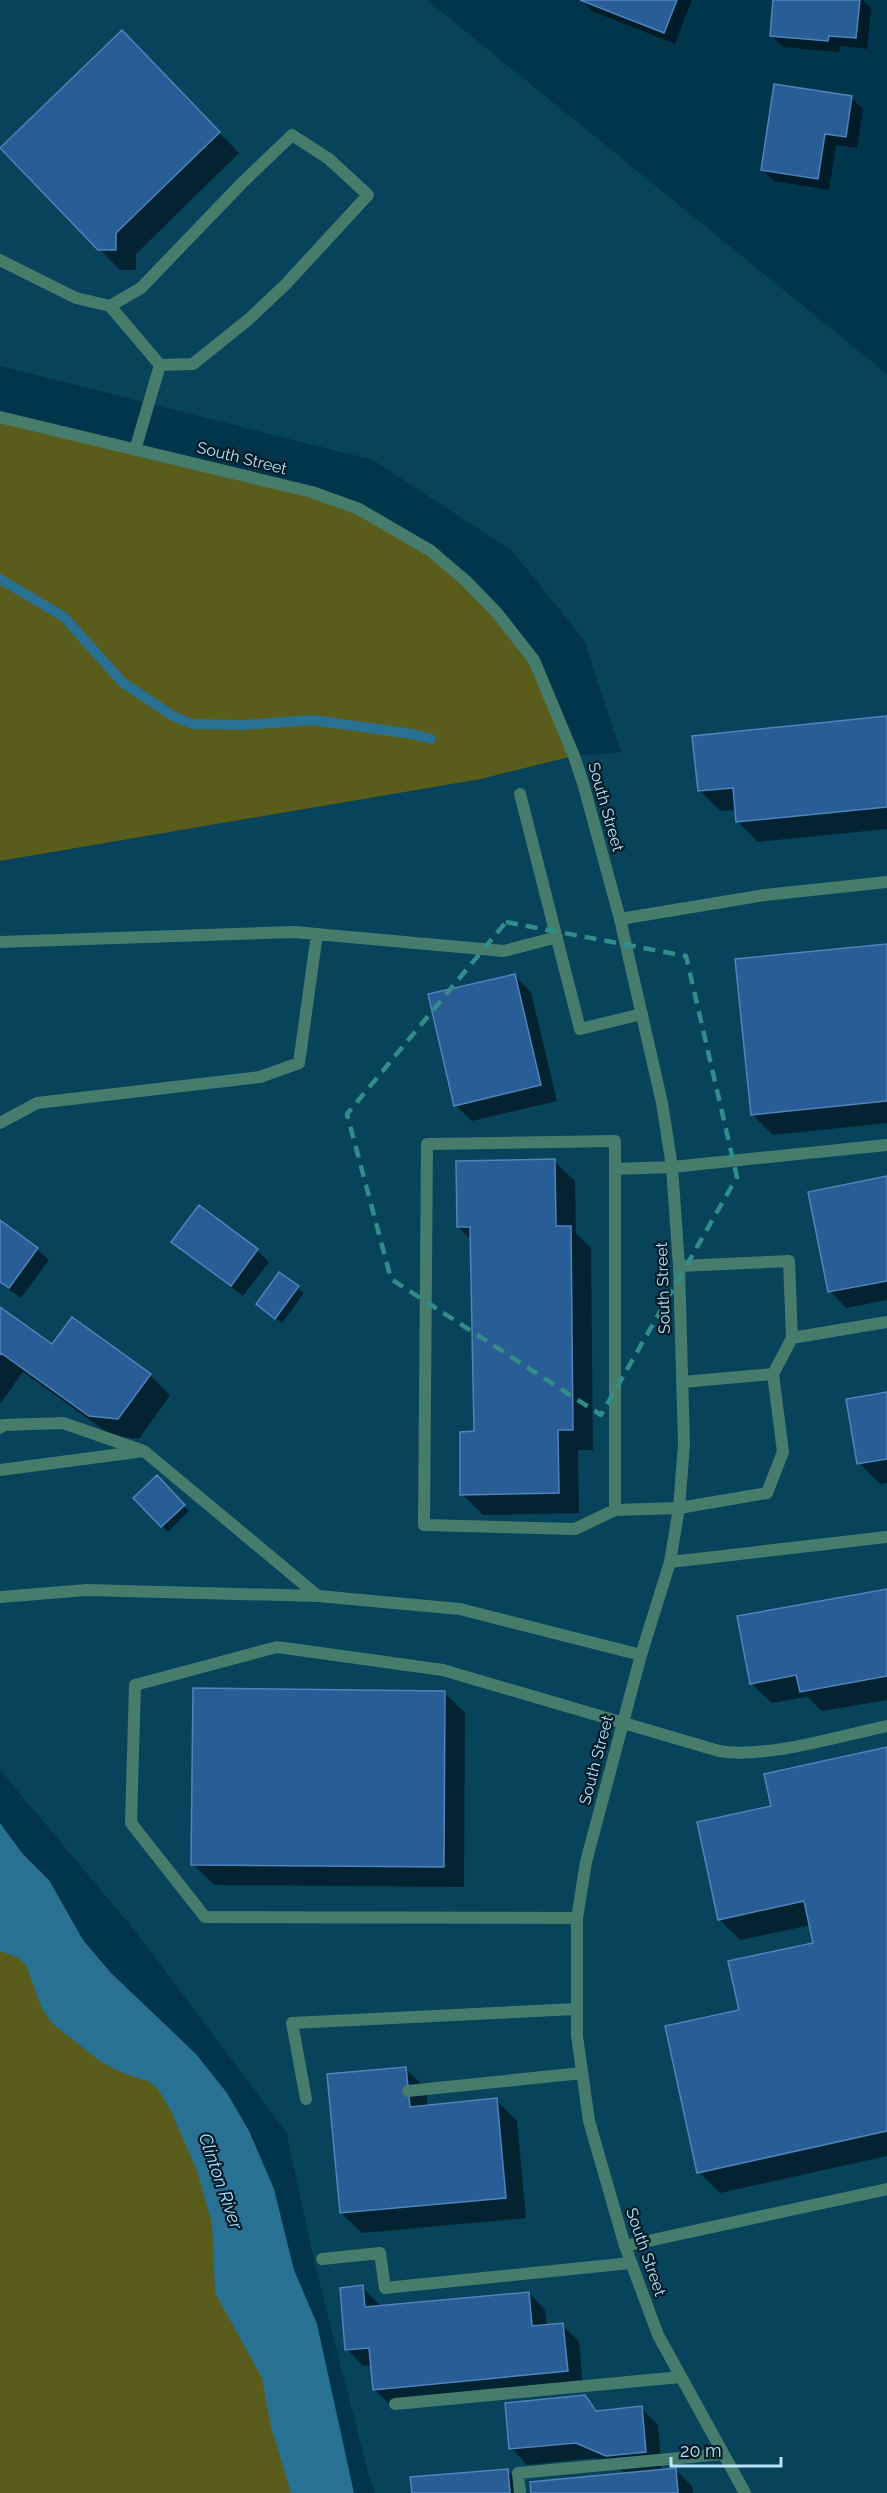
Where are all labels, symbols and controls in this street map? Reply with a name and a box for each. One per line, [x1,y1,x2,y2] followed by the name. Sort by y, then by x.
[195,438,289,478] street label: South Street
[584,760,628,854] street label: South Street
[652,1241,674,1334] street label: South Street
[575,1713,617,1807] street label: South Street
[195,2130,248,2233] water label: Clinton River
[622,2205,670,2299] street label: South Street
[671,2430,780,2468] scale bar
[680,2440,722,2461] text: 20 m

